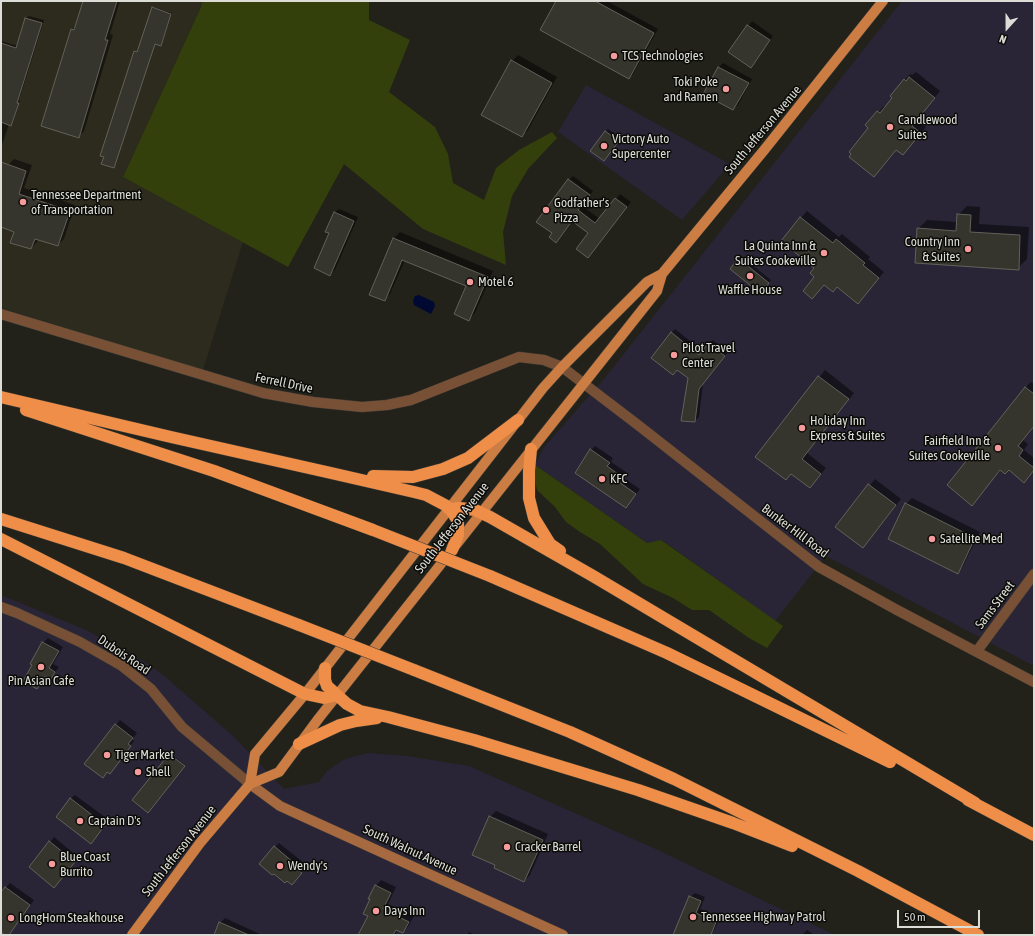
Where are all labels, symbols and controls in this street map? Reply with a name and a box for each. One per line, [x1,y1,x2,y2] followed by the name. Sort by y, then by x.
[987,8,1027,48] north arrow
[998,32,1008,46] text: N
[622,48,703,64] place label: TCS Technologies
[609,51,619,61] marker: TCS Technologies
[664,74,718,105] place label: Toki Poke and Ramen
[721,82,805,178] street label: South Jefferson Avenue
[721,84,731,94] marker: Toki Poke and Ramen
[898,112,957,143] place label: Candlewood Suites
[885,122,895,132] marker: Candlewood Suites
[612,131,670,162] place label: Victory Auto Supercenter
[599,141,609,151] marker: Victory Auto Supercenter
[31,187,141,218] place label: Tennessee Department of Transportation
[554,195,609,226] place label: Godfather's Pizza
[18,197,28,207] marker: Tennessee Department of Transportation
[541,205,551,215] marker: Godfather's Pizza
[905,234,960,265] place label: Country Inn & Suites
[735,238,816,269] place label: La Quinta Inn & Suites Cookeville
[963,244,973,254] marker: Country Inn & Suites
[819,248,829,258] marker: La Quinta Inn & Suites Cookeville
[745,271,755,281] marker: Waffle House
[478,274,514,290] place label: Motel 6
[465,277,475,287] marker: Motel 6
[718,282,782,298] place label: Waffle House
[682,340,735,371] place label: Pilot Travel Center
[669,350,679,360] marker: Pilot Travel Center
[254,369,314,397] street label: Ferrell Drive
[810,413,885,444] place label: Holiday Inn Express & Suites
[797,423,807,433] marker: Holiday Inn Express & Suites
[909,433,990,464] place label: Fairfield Inn & Suites Cookeville
[993,443,1003,453] marker: Fairfield Inn & Suites Cookeville
[610,471,627,487] place label: KFC
[597,474,607,484] marker: KFC
[412,479,492,577] street label: South Jefferson Avenue
[758,501,832,561] street label: Bunker Hill Road
[940,531,1003,547] place label: Satellite Med
[927,534,937,544] marker: Satellite Med
[972,578,1018,632] street label: Sams Street
[95,632,153,678] street label: Dubois Road
[36,662,46,672] marker: Pin Asian Cafe
[8,673,74,689] place label: Pin Asian Cafe
[115,747,174,763] place label: Tiger Market
[102,750,112,760] marker: Tiger Market
[146,764,171,780] place label: Shell
[133,767,143,777] marker: Shell
[139,802,219,900] street label: South Jefferson Avenue
[88,813,141,829] place label: Captain D's
[75,816,85,826] marker: Captain D's
[360,821,460,879] street label: South Walnut Avenue
[515,839,581,855] place label: Cracker Barrel
[502,842,512,852] marker: Cracker Barrel
[60,849,110,880] place label: Blue Coast Burrito
[288,858,327,874] place label: Wendy's
[47,859,57,869] marker: Blue Coast Burrito
[275,861,285,871] marker: Wendy's
[899,902,982,928] scale bar
[384,903,425,919] place label: Days Inn
[371,906,381,916] marker: Days Inn
[701,909,826,925] place label: Tennessee Highway Patrol
[19,910,124,926] place label: LongHorn Steakhouse
[904,910,926,924] text: 50 m
[688,912,698,922] marker: Tennessee Highway Patrol
[6,913,16,923] marker: LongHorn Steakhouse

